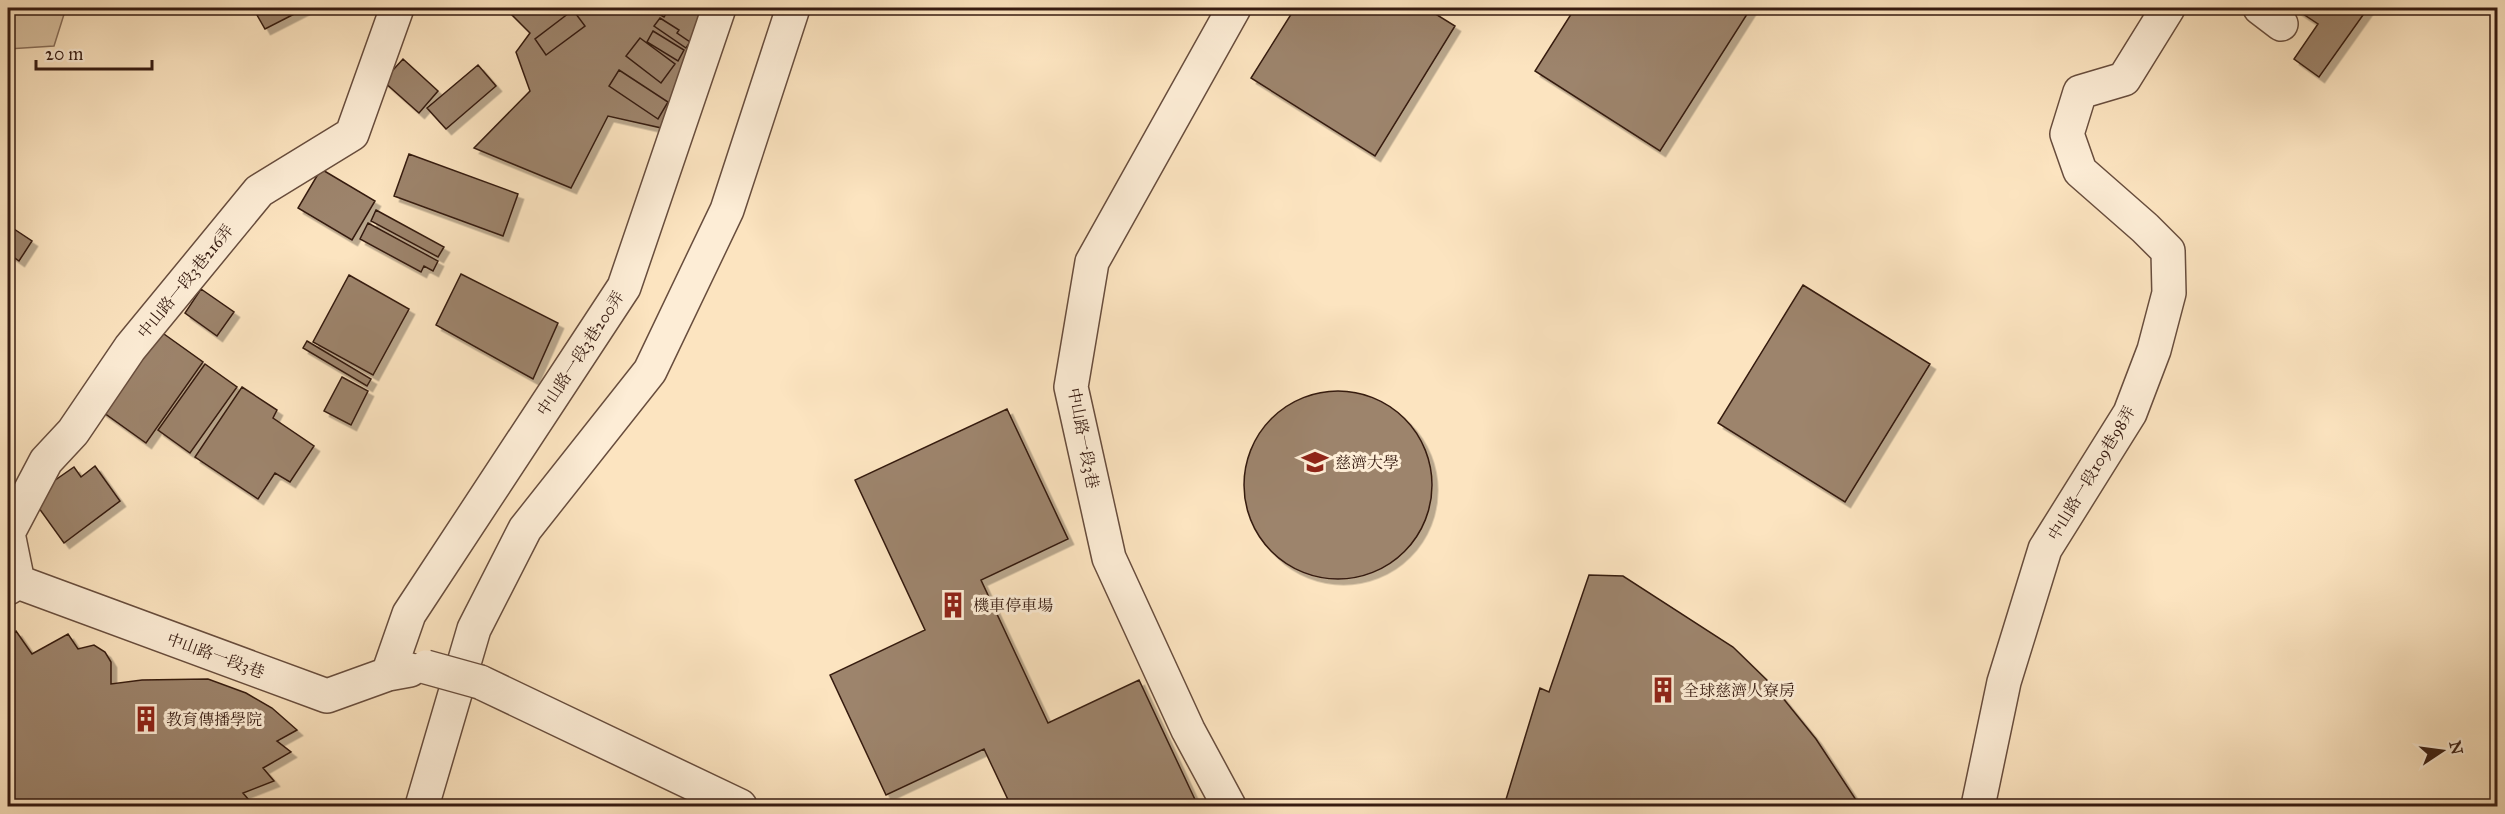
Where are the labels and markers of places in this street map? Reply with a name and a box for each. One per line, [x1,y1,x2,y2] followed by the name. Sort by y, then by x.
[1300,447,1330,477] school or university icon: 慈濟大學
[1335,453,1399,472] place label: 慈濟大學
[938,590,968,620] building icon: 機車停車場
[973,596,1053,615] place label: 機車停車場
[1648,675,1678,705] building icon: 全球慈濟人寮房
[1683,681,1795,700] place label: 全球慈濟人寮房
[131,704,161,734] building icon: 教育傳播學院
[166,710,262,729] place label: 教育傳播學院

